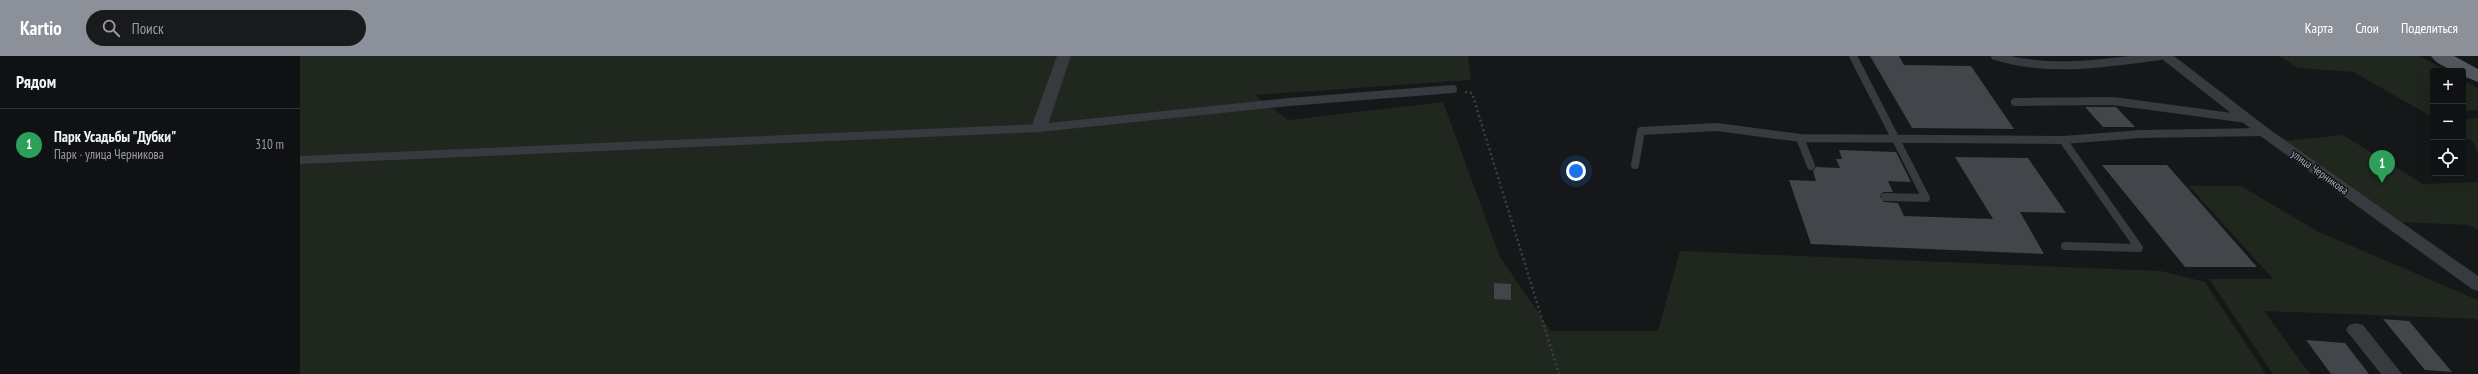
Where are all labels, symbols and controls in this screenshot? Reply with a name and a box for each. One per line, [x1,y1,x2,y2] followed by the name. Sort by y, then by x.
[86,10,366,46] search box
[20,16,62,40] text: Kartio
[100,17,122,39] icon: search
[132,19,164,38] text: Поиск
[2305,19,2333,37] text: Карта
[2355,19,2379,37] text: Слои
[2401,19,2458,37] text: Поделиться
[2430,68,2466,176] map controls
[2430,68,2466,104] button: +
[16,71,56,93] text: Рядом
[2430,104,2466,140] button: −
[54,127,176,146] text: Парк Усадьбы "Дубки"
[26,136,32,153] text: 1
[255,136,284,153] text: 310 m
[2430,140,2466,176] button: locate
[54,146,164,163] text: Парк · улица Черникова
[2289,147,2351,197] street label: улица Черникова
[2369,150,2395,183] pin: 1
[1566,161,1586,181] your location

